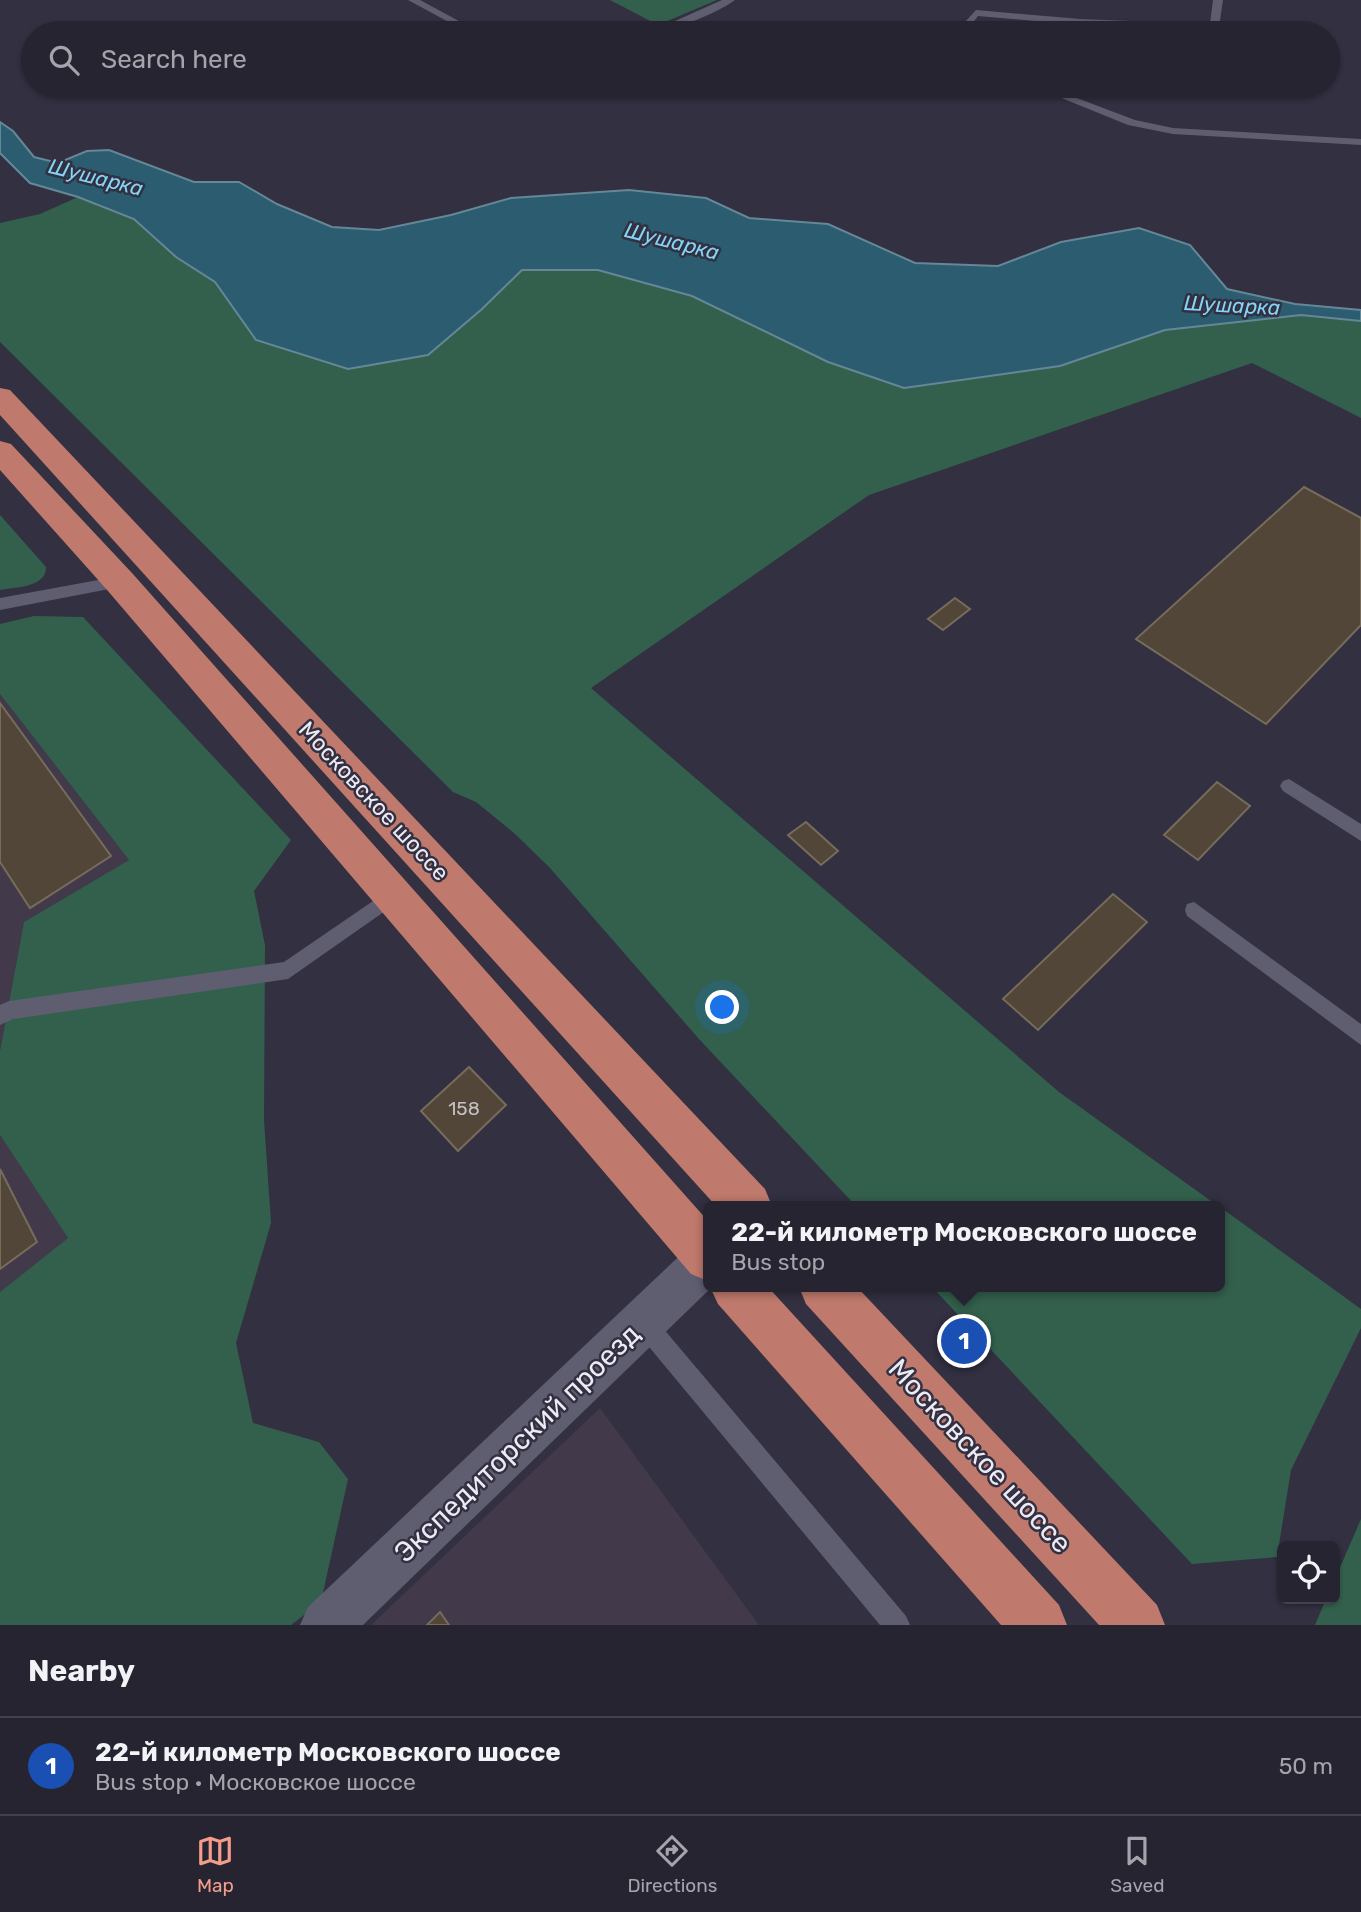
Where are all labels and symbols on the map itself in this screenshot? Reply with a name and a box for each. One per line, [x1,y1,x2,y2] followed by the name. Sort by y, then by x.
[46,153,146,201] water label: Шушарка
[622,217,722,265] water label: Шушарка
[1183,290,1281,320] water label: Шушарка
[293,715,455,887] street label: Московское шоссе
[705,990,739,1024] your location
[448,1097,480,1120] house number: 158
[941,1315,987,1367] pin: 1
[387,1317,647,1569] street label: Экспедиторский проезд
[882,1352,1078,1560] street label: Московское шоссе

